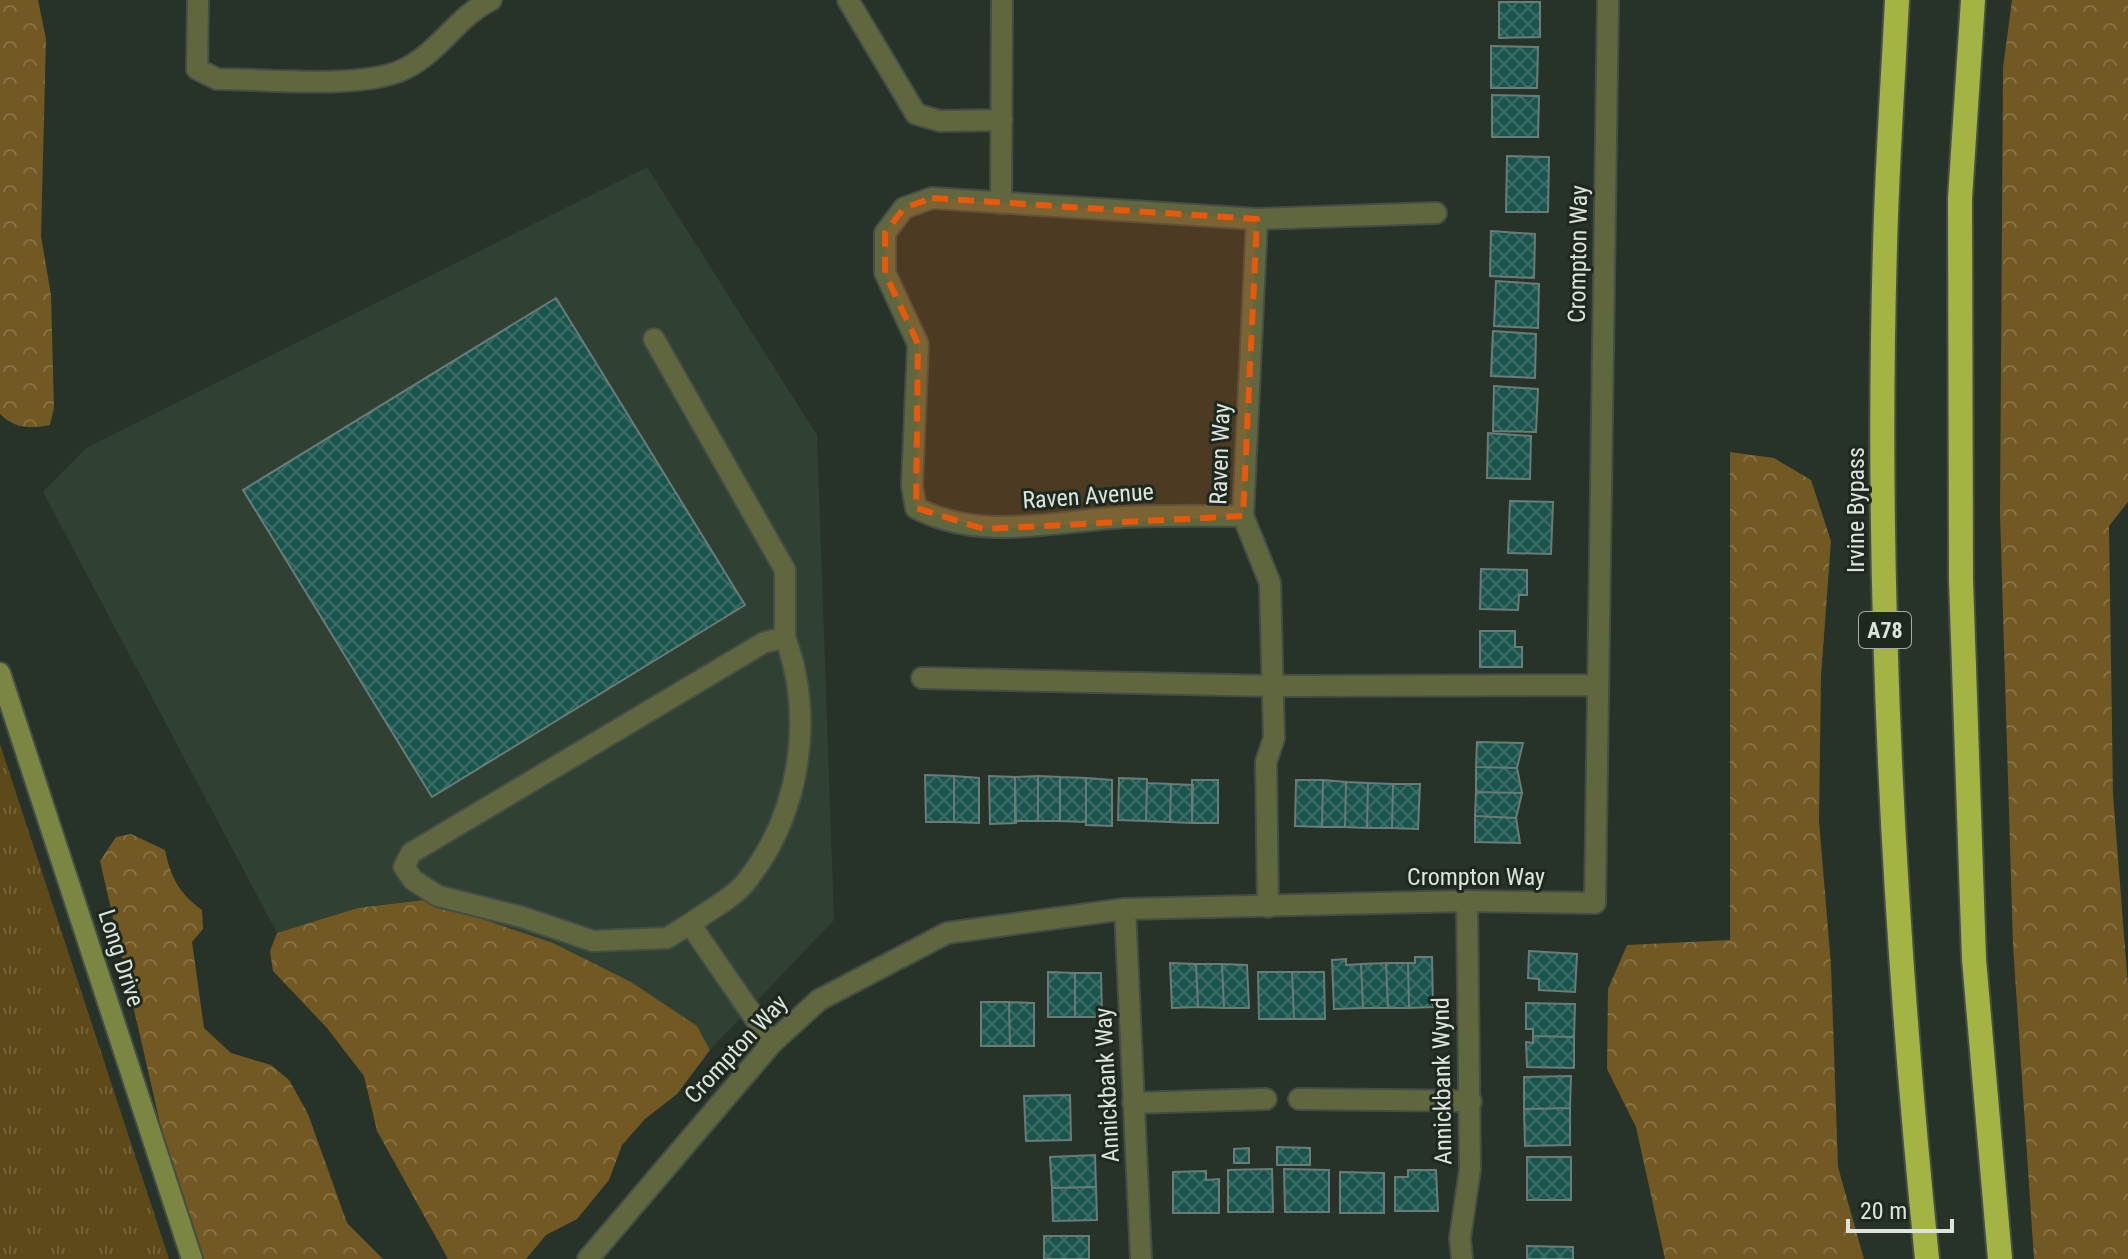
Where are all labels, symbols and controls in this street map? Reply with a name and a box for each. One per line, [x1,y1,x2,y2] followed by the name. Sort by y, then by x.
[1563,185,1593,323] street label: Crompton Way
[1204,403,1236,505] street label: Raven Way
[1842,447,1870,573] street label: Irvine Bypass
[1021,477,1155,515] street label: Raven Avenue
[1859,612,1911,648] road number: A78
[1407,863,1545,891] street label: Crompton Way
[92,906,150,1010] street label: Long Drive
[679,989,793,1109] street label: Crompton Way
[1427,997,1457,1165] street label: Annickbank Wynd
[1089,1007,1125,1163] street label: Annickbank Way
[1848,1183,1952,1233] scale bar
[1860,1197,1907,1225] text: 20 m

